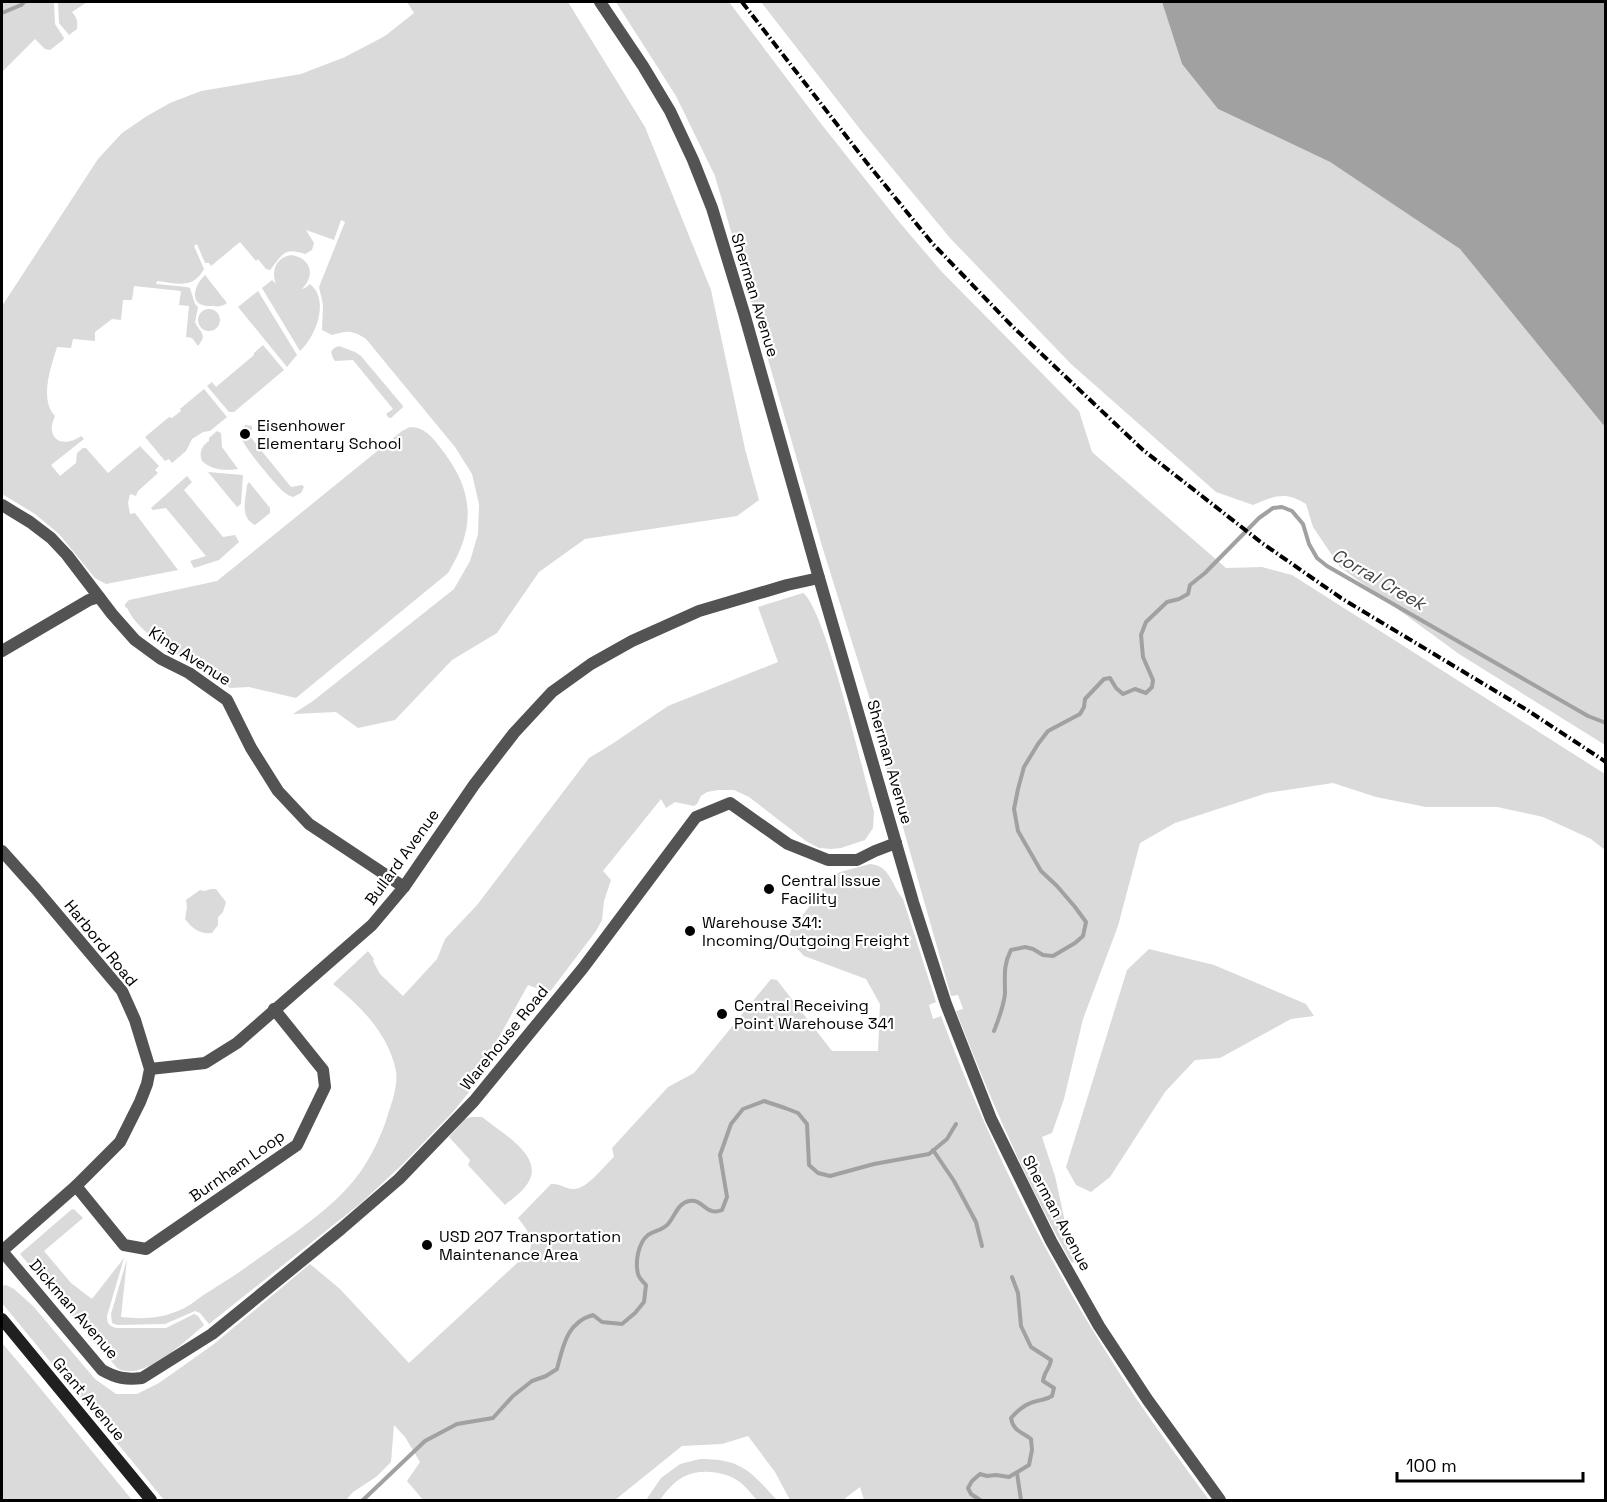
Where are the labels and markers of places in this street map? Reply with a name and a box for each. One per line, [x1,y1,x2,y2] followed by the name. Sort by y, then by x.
[257,415,402,454] place label: Eisenhower Elementary School
[238,427,252,441] marker: Eisenhower Elementary School
[781,870,881,909] place label: Central Issue Facility
[762,882,776,896] marker: Central Issue Facility
[702,912,910,951] place label: Warehouse 341: Incoming/Outgoing Freight
[683,924,697,938] marker: Warehouse 341: Incoming/Outgoing Freight
[734,995,894,1034] place label: Central Receiving Point Warehouse 341
[715,1007,729,1021] marker: Central Receiving Point Warehouse 341
[439,1226,621,1265] place label: USD 207 Transportation Maintenance Area
[420,1238,434,1252] marker: USD 207 Transportation Maintenance Area

